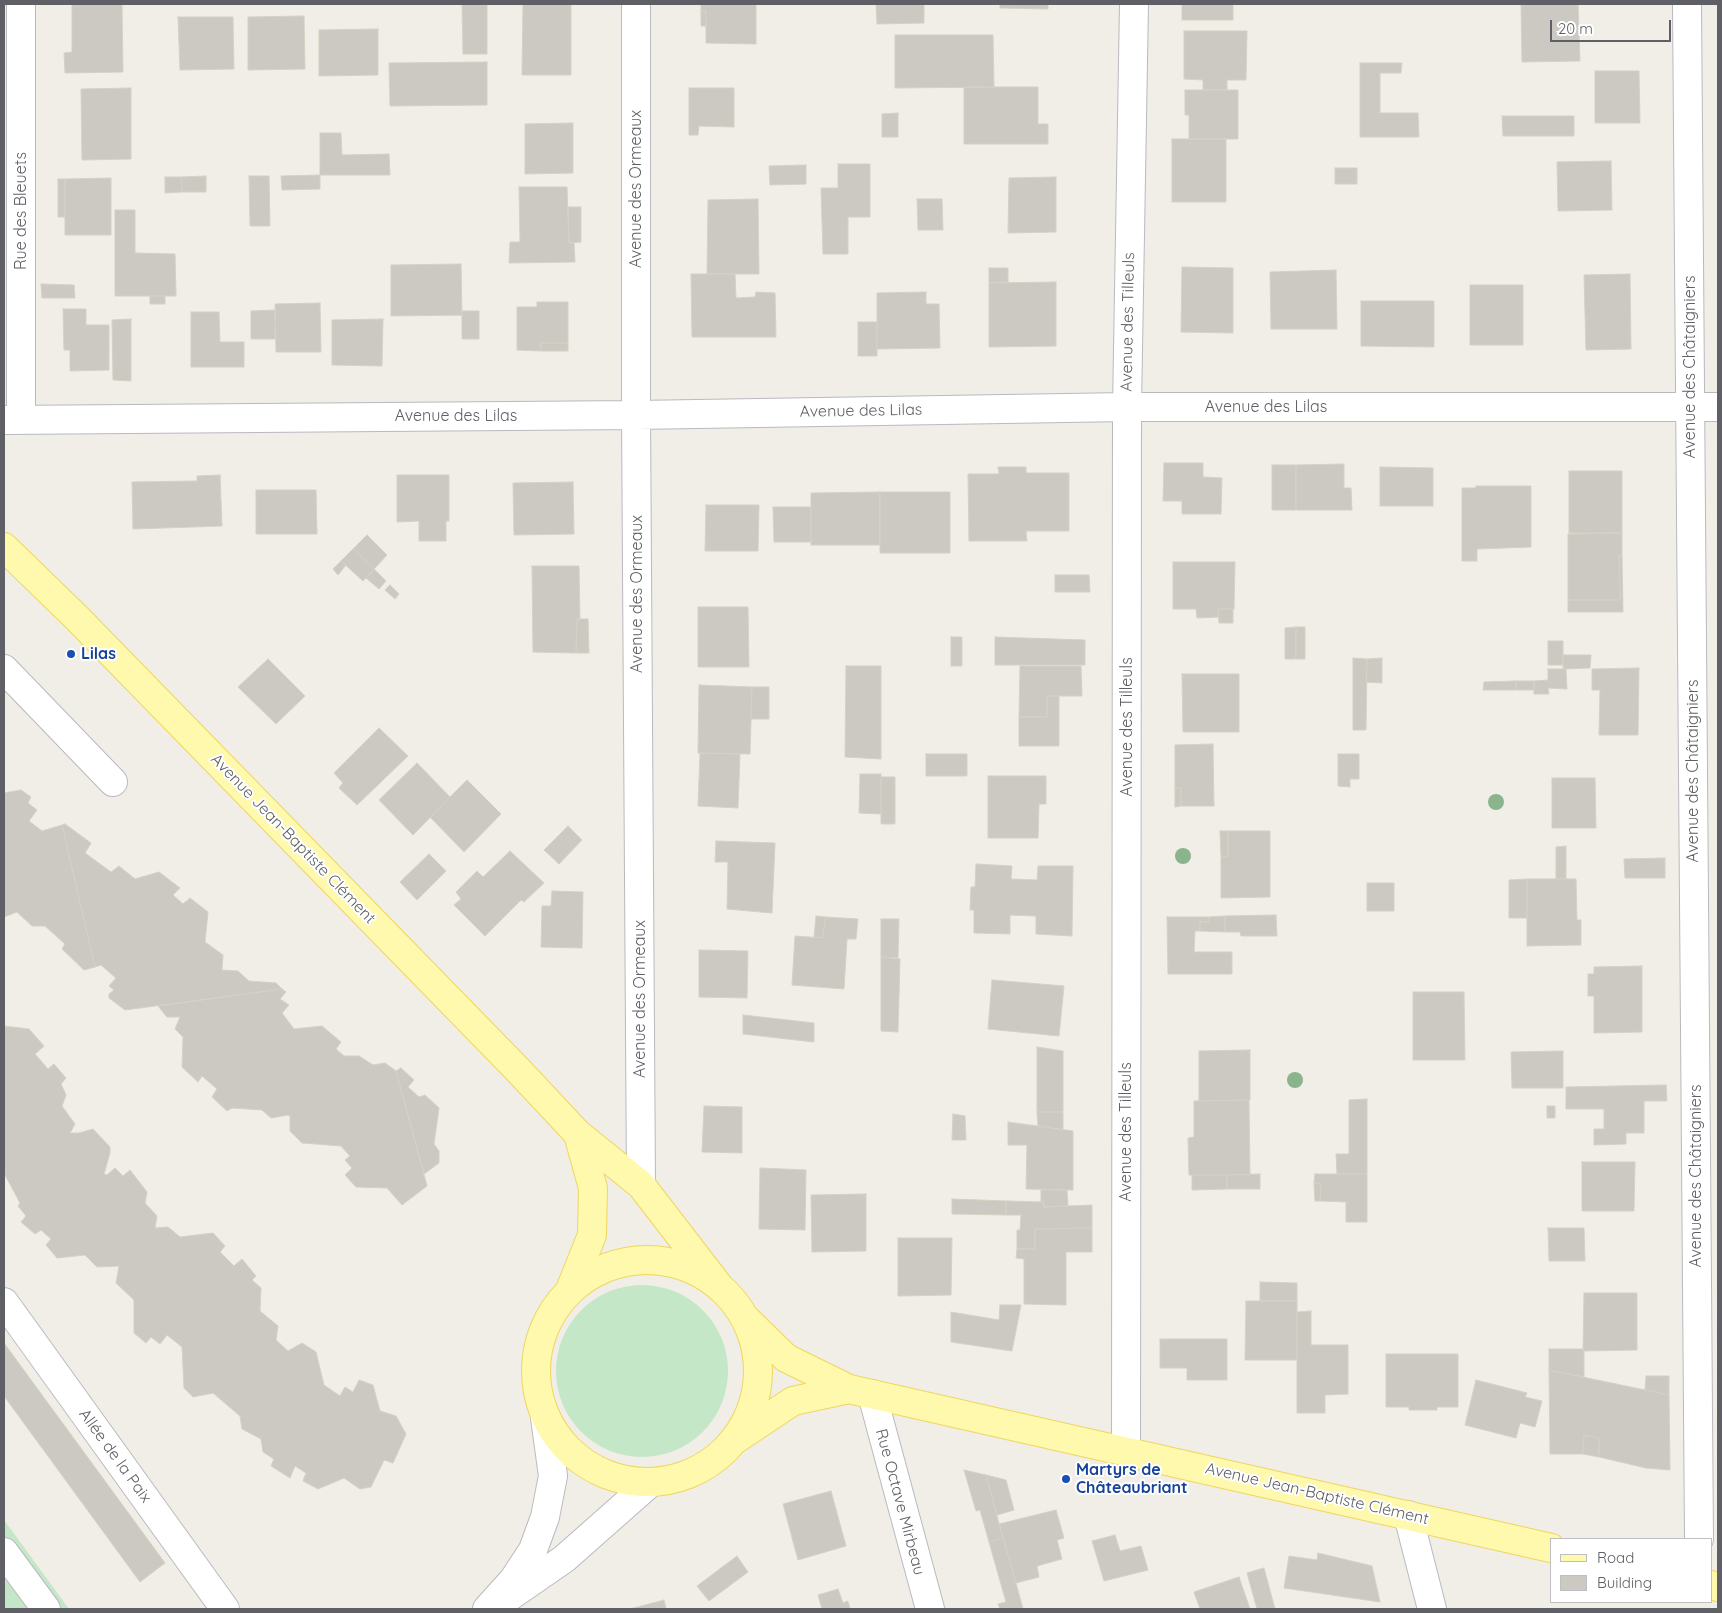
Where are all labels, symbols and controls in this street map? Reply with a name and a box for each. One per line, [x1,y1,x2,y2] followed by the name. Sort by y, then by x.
[1552,10,1673,42] scale bar
[1558,19,1593,38] text: 20 m
[626,110,646,268] street label: Avenue des Ormeaux
[11,152,31,270] street label: Rue des Bleuets
[1117,252,1139,392] street label: Avenue des Tilleuls
[1680,276,1700,458] street label: Avenue des Châtaigniers
[1205,397,1327,417] street label: Avenue des Lilas
[800,400,922,422] street label: Avenue des Lilas
[395,406,517,426] street label: Avenue des Lilas
[627,515,647,673] street label: Avenue des Ormeaux
[81,644,116,664] place label: Lilas
[65,648,77,660] marker: Lilas
[1117,657,1137,797] street label: Avenue des Tilleuls
[1683,680,1703,862] street label: Avenue des Châtaigniers
[207,750,379,928] street label: Avenue Jean-Baptiste Clément
[630,920,650,1078] street label: Avenue des Ormeaux
[1116,1062,1136,1202] street label: Avenue des Tilleuls
[1686,1085,1706,1267] street label: Avenue des Châtaigniers
[75,1405,155,1507] street label: Allée de la Paix
[871,1427,929,1577] street label: Rue Octave Mirbeau
[1203,1459,1431,1529] street label: Avenue Jean-Baptiste Clément
[1076,1460,1188,1498] place label: Martyrs de Châteaubriant
[1060,1473,1072,1485] marker: Martyrs de Châteaubriant
[1550,1538,1712,1603] legend
[1597,1548,1634,1567] text: Road
[1597,1573,1652,1592] text: Building

